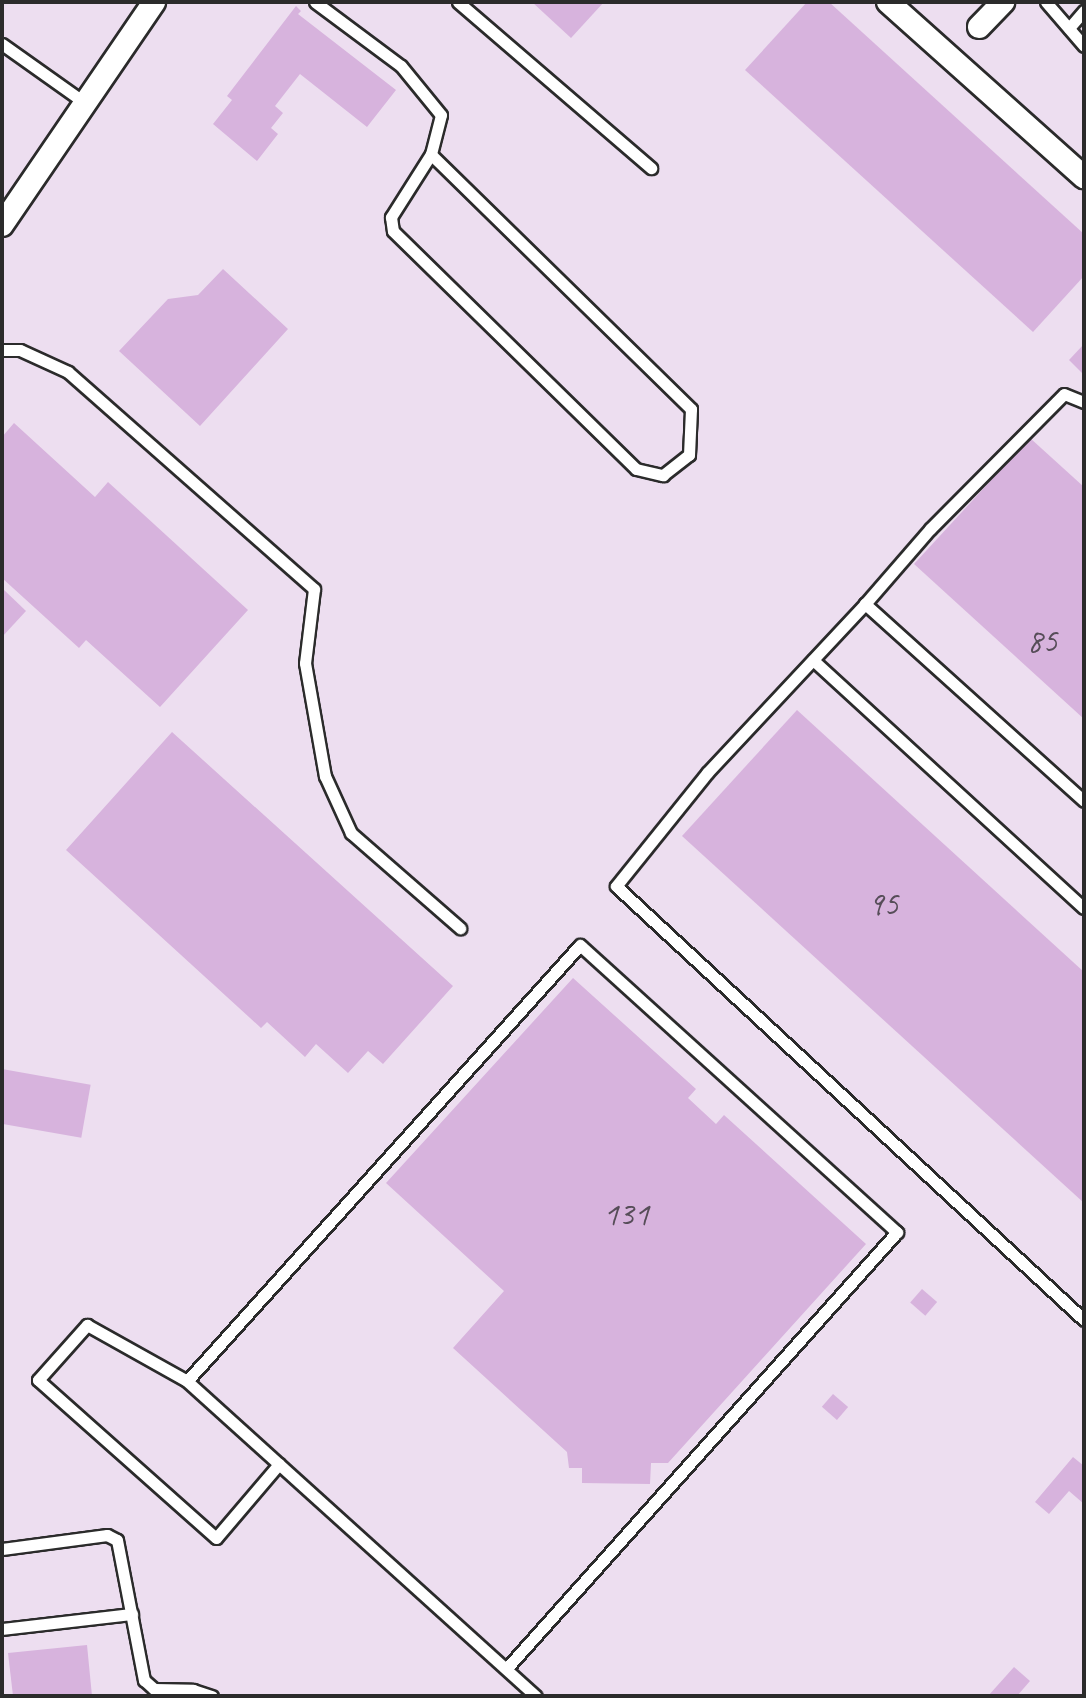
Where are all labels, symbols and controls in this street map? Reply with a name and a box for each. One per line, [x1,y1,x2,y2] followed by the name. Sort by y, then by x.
[1027,621,1057,661] house number: 85
[868,884,898,924] house number: 95
[603,1194,649,1234] house number: 131

